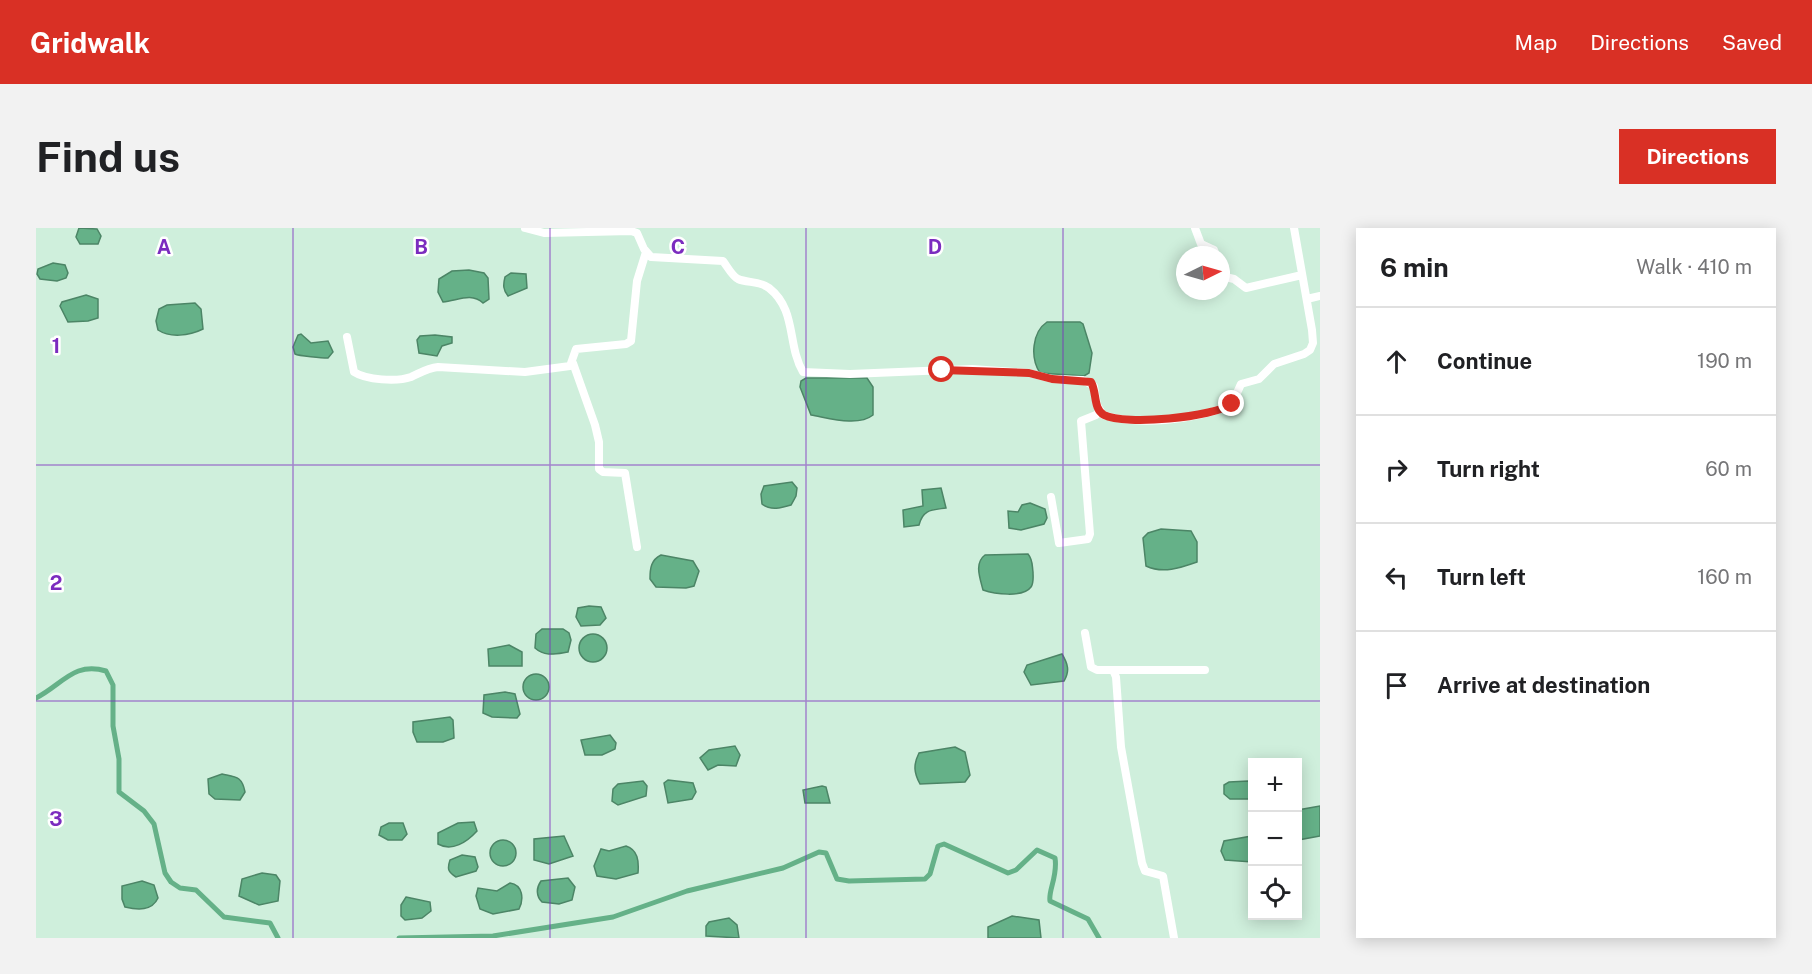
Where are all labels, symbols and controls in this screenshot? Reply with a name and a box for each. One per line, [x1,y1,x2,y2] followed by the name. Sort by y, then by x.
[30,26,150,59] text: Gridwalk
[1515,30,1557,55] text: Map
[1590,30,1689,55] text: Directions
[1722,30,1782,55] text: Saved
[1619,129,1776,184] button: Directions
[36,132,180,181] text: Find us
[157,235,171,259] text: A
[414,235,428,259] text: B
[671,235,685,259] text: C
[928,235,942,259] text: D
[1176,246,1230,300] north arrow
[1380,252,1449,283] text: 6 min
[1636,255,1752,279] text: Walk · 410 m
[52,334,60,358] text: 1
[1380,345,1413,378] icon: ahead
[1437,348,1532,374] text: Continue
[1697,349,1752,373] text: 190 m
[928,356,954,382] route start
[1218,390,1244,416] route end
[1380,453,1413,486] icon: right
[1437,456,1540,482] text: Turn right
[1705,457,1752,481] text: 60 m
[1380,561,1413,594] icon: left
[1437,564,1526,590] text: Turn left
[1697,565,1752,589] text: 160 m
[50,571,62,595] text: 2
[1380,669,1413,702] icon: arrive
[1437,672,1650,698] text: Arrive at destination
[1248,758,1302,920] map controls
[1248,758,1302,812] button: +
[49,807,63,831] text: 3
[1248,812,1302,866] button: −
[1248,866,1302,920] button: locate

